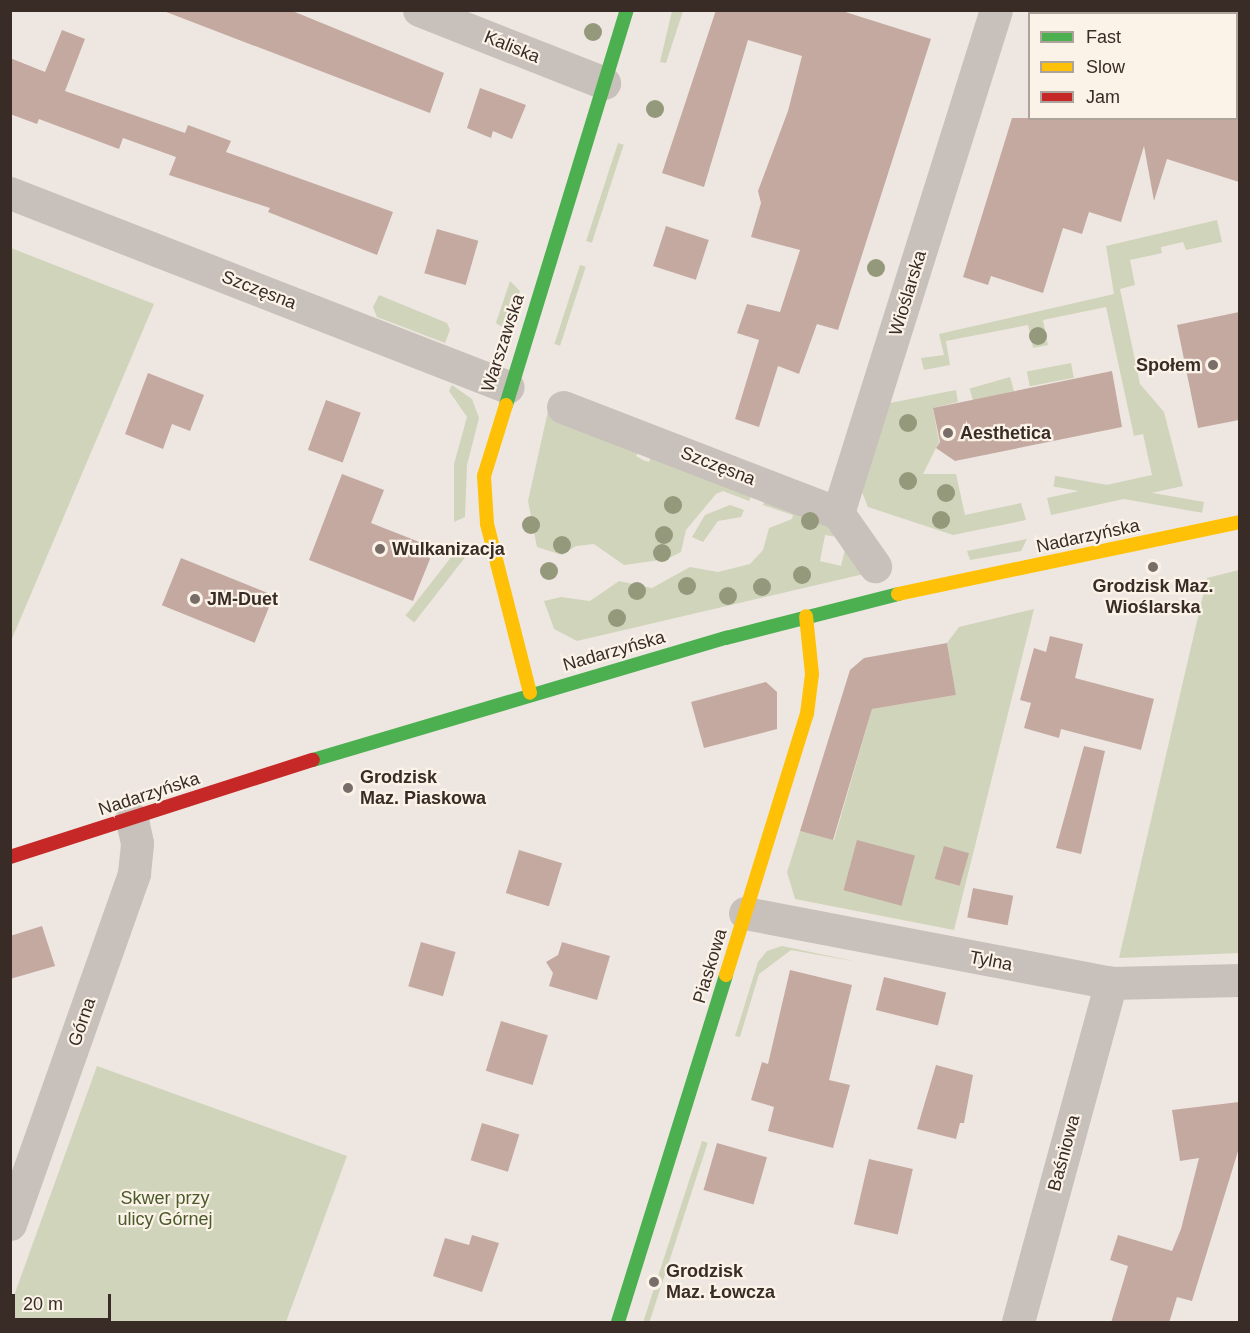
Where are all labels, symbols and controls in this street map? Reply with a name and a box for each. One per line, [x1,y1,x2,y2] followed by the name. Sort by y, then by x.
[1028,12,1238,120] legend
[481,26,543,68] street label: Kaliska
[1086,27,1121,47] text: Fast
[1086,57,1125,77] text: Slow
[1086,87,1120,107] text: Jam
[885,248,931,338] street label: Wioślarska
[219,266,299,314] street label: Szczęsna
[477,291,529,395] street label: Warszawska
[1136,354,1201,376] place label: Społem
[1206,358,1220,372] marker: Społem
[960,422,1051,444] place label: Aesthetica
[941,426,955,440] marker: Aesthetica
[678,442,758,490] street label: Szczęsna
[1034,515,1142,557] street label: Nadarzyńska
[392,538,505,560] place label: Wulkanizacja
[373,542,387,556] marker: Wulkanizacja
[1146,560,1160,574] marker: Grodzisk Maz. Wioślarska
[1092,576,1214,618] place label: Grodzisk Maz. Wioślarska
[207,588,278,610] place label: JM-Duet
[188,592,202,606] marker: JM-Duet
[561,626,667,676] street label: Nadarzyńska
[96,767,202,821] street label: Nadarzyńska
[360,767,486,810] place label: Grodzisk Maz. Piaskowa
[341,781,355,795] marker: Grodzisk Maz. Piaskowa
[688,926,732,1006] street label: Piaskowa
[968,946,1014,976] street label: Tylna
[64,995,100,1049] street label: Górna
[1043,1113,1085,1193] street label: Baśniowa
[117,1188,213,1230] park label: Skwer przy ulicy Górnej
[666,1261,775,1304] place label: Grodzisk Maz. Łowcza
[647,1275,661,1289] marker: Grodzisk Maz. Łowcza
[15,1282,114,1320] scale bar
[23,1294,63,1314] text: 20 m

